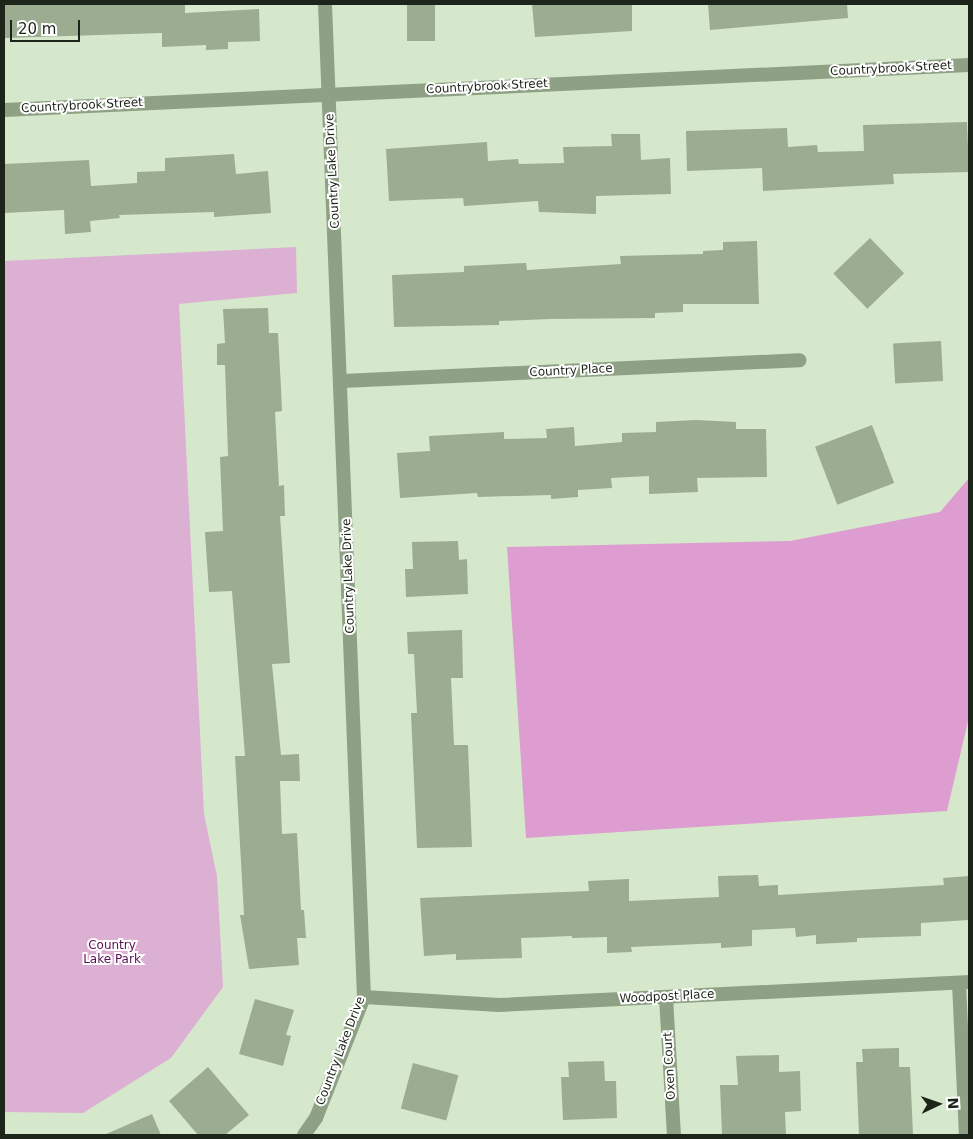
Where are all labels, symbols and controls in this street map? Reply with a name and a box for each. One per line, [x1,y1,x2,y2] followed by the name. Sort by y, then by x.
[12,10,82,42] scale bar
[18,20,56,38] text: 20 m
[830,59,952,79] street label: Countrybrook Street
[426,77,548,97] street label: Countrybrook Street
[21,96,143,116] street label: Countrybrook Street
[323,113,343,229] street label: Country Lake Drive
[529,362,613,380] street label: Country Place
[340,518,358,634] street label: Country Lake Drive
[83,939,141,967] park label: Country Lake Park
[619,987,715,1007] street label: Woodpost Place
[314,995,368,1107] street label: Country Lake Drive
[661,1032,679,1100] street label: Oxen Court
[913,1079,963,1129] north arrow
[945,1097,961,1109] text: N

